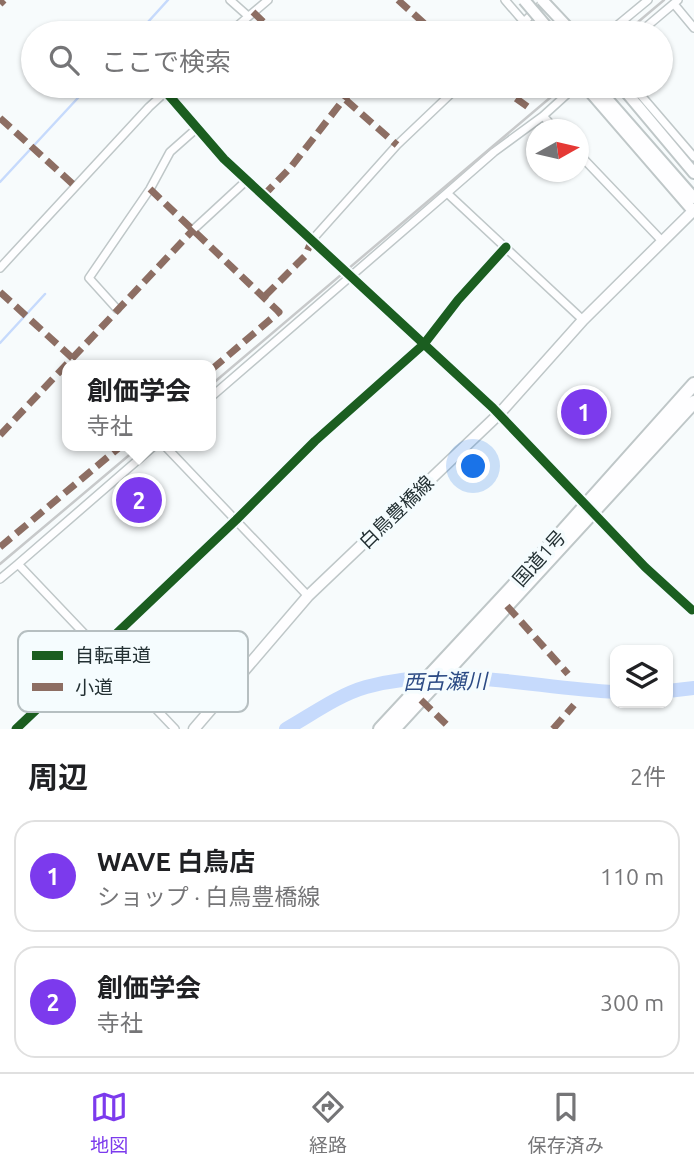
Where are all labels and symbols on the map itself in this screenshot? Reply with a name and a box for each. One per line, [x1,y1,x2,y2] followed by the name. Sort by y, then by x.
[526,119,589,182] north arrow
[561,386,607,438] pin: 1
[456,449,490,483] your location
[354,471,438,553] street label: 白鳥豊橋線
[116,474,162,526] pin: 2
[508,525,570,591] street label: 国道1号
[18,631,248,712] legend
[75,644,151,666] text: 自転車道
[403,668,489,694] water label: 西古瀬川
[75,676,113,698] text: 小道

